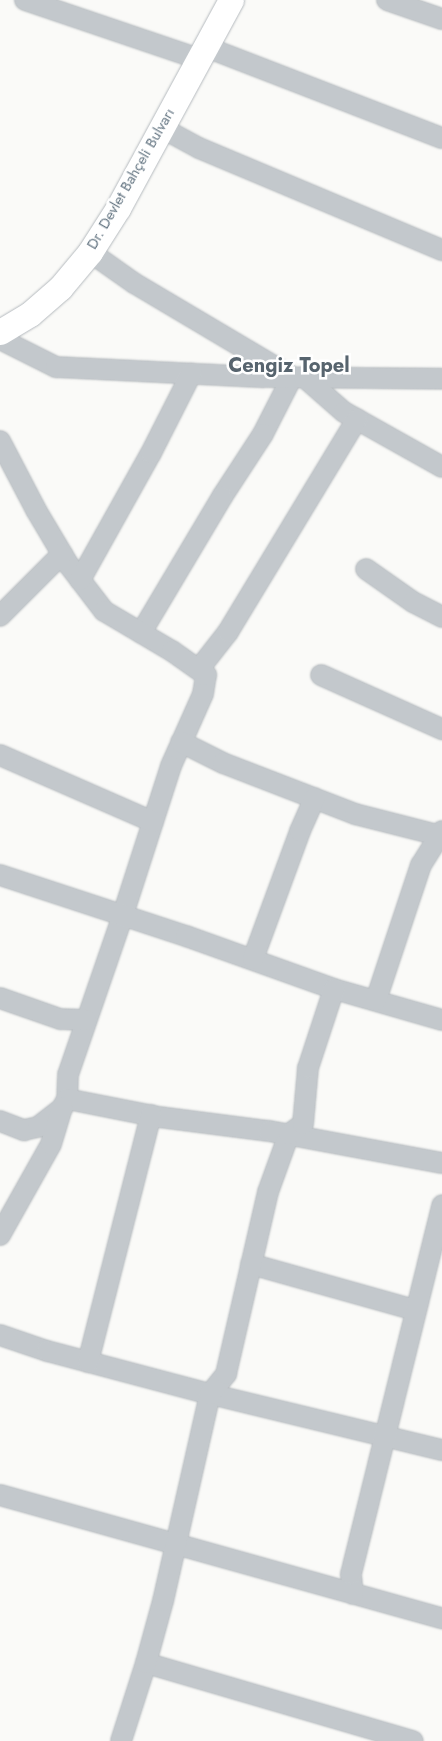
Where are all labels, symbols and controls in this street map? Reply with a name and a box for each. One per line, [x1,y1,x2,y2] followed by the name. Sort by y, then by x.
[83,105,179,253] street label: Dr. Devlet Bahçeli Bulvarı
[228,353,350,377] district label: Cengiz Topel

